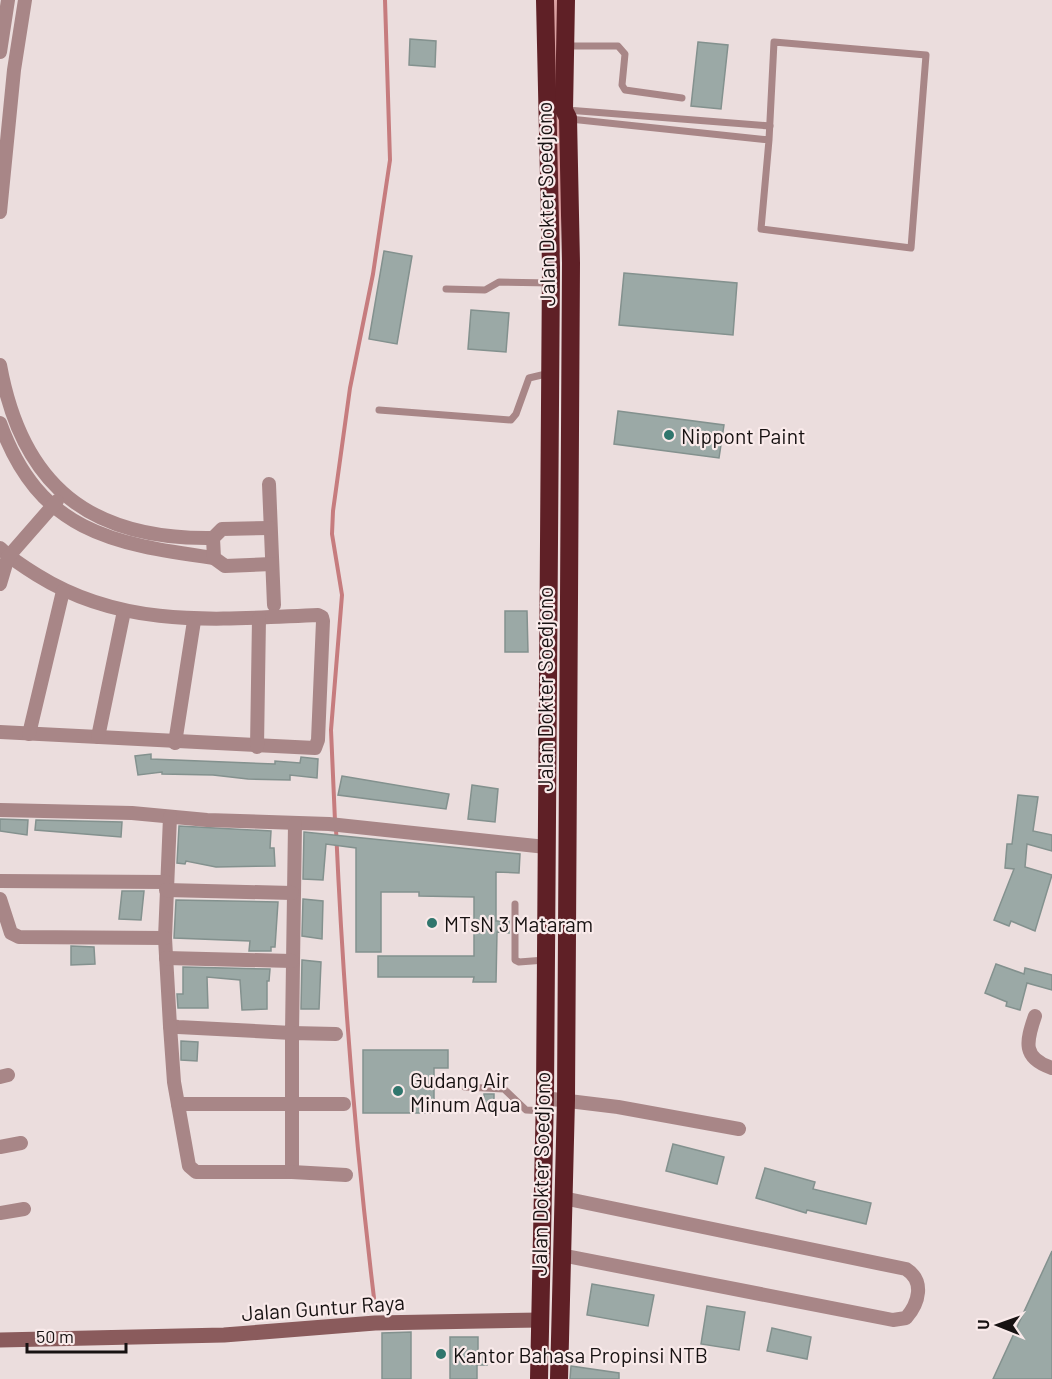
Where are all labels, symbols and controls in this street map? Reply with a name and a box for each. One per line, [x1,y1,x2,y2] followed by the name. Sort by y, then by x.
[531,101,559,307] street label: Jalan Dokter Soedjono
[681,423,806,448] place label: Nippont Paint
[662,428,676,442] marker: Nippont Paint
[532,587,557,791] street label: Jalan Dokter Soedjono
[444,911,593,936] place label: MTsN 3 Mataram
[425,916,439,930] marker: MTsN 3 Mataram
[410,1067,520,1116] place label: Gudang Air Minum Aqua
[526,1071,554,1277] street label: Jalan Dokter Soedjono
[391,1084,405,1098] marker: Gudang Air Minum Aqua
[240,1289,406,1325] street label: Jalan Guntur Raya
[968,1295,1028,1355] north arrow
[27,1316,126,1354] scale bar
[973,1320,992,1330] text: U
[36,1325,74,1347] text: 50 m
[453,1342,708,1367] place label: Kantor Bahasa Propinsi NTB
[434,1347,448,1361] marker: Kantor Bahasa Propinsi NTB

